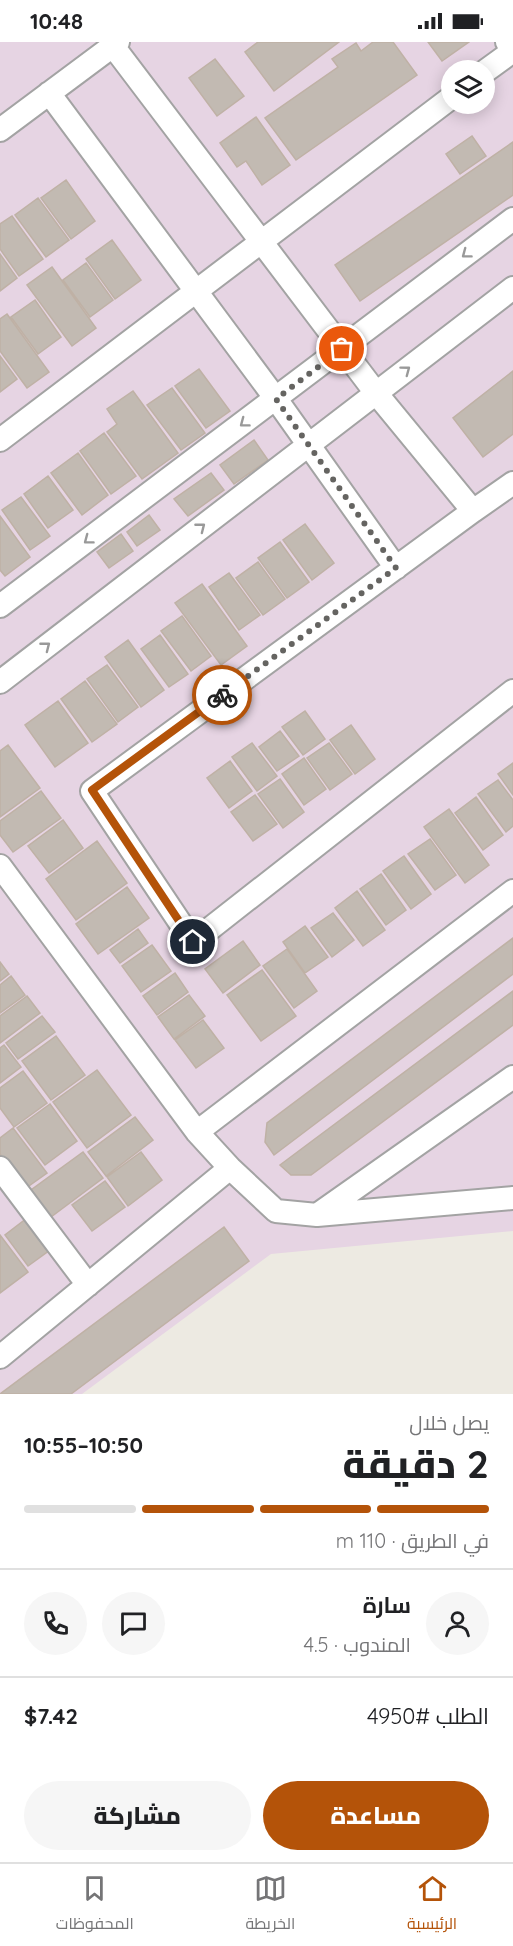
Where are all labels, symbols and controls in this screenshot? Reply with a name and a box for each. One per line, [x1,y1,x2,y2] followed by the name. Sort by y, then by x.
[30,7,83,35] text: 10:48
[441,60,495,114] map controls
[441,60,495,114] button: layers
[462,247,473,258] one-way arrow
[316,323,367,374] pin
[325,332,358,365] icon: bag
[399,366,410,377] one-way arrow
[240,416,251,427] one-way arrow
[194,524,205,535] one-way arrow
[84,533,95,544] one-way arrow
[40,643,51,654] one-way arrow
[192,665,252,725] courier
[206,679,239,712] icon: bike
[167,916,218,967] pin
[176,925,209,958] icon: home
[409,1410,489,1435] text: يصل خلال
[24,1431,143,1459] text: 10:50–10:55
[343,1439,489,1488] text: 2 دقيقة
[336,1528,489,1553] text: في الطريق · 110 m
[363,1591,411,1619] text: سارة
[24,1592,87,1655] button: phone
[102,1592,165,1655] button: chat
[426,1592,489,1655] button: person
[303,1632,411,1657] text: المندوب · 4.5
[24,1702,78,1730] text: $7.42
[367,1702,489,1730] text: الطلب #4950
[24,1781,251,1850] button: مشاركة
[263,1781,489,1850] button: مساعدة
[56,1872,134,1938] tab: المحفوظات
[245,1872,295,1938] tab: الخريطة
[407,1872,457,1938] tab: الرئيسية

